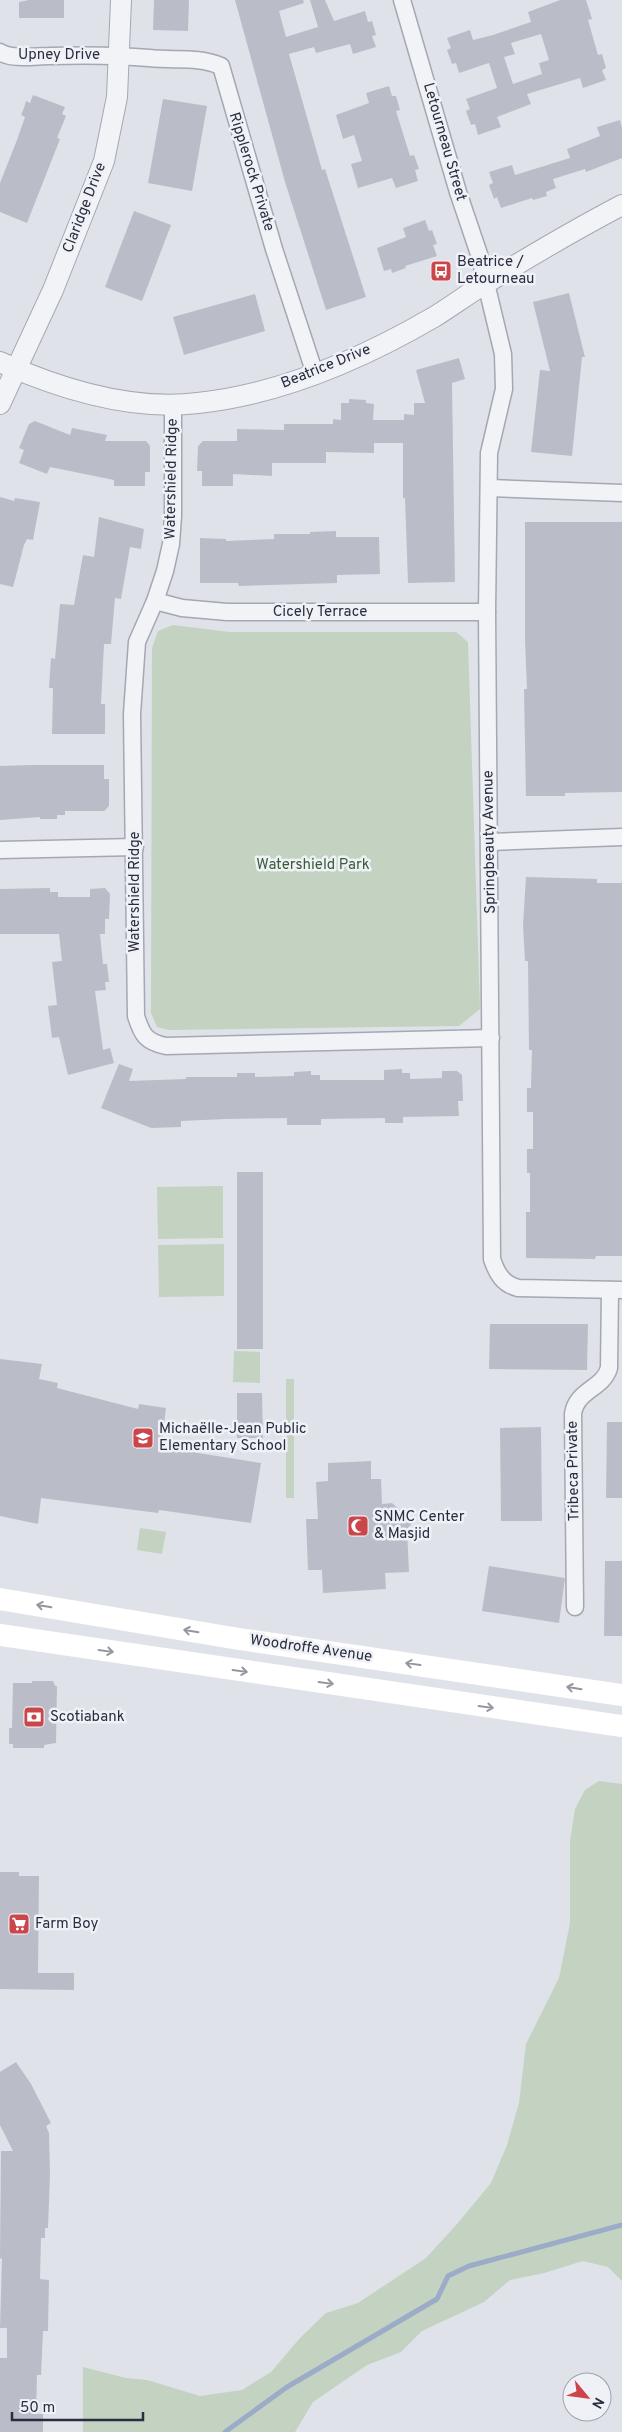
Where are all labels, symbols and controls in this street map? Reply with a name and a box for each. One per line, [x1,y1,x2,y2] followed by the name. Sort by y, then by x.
[18,46,100,65] street label: Upney Drive
[418,81,470,203] street label: Letourneau Street
[224,110,278,234] street label: Ripplerock Private
[59,160,111,256] street label: Claridge Drive
[457,253,535,289] place label: Beatrice / Letourneau
[429,259,453,283] bus stop icon: Beatrice / Letourneau
[278,340,374,394] street label: Beatrice Drive
[161,418,183,540] street label: Watershield Ridge
[273,603,367,622] street label: Cicely Terrace
[479,770,501,914] street label: Springbeauty Avenue
[126,831,145,953] street label: Watershield Ridge
[256,856,370,875] park label: Watershield Park
[159,1420,307,1456] place label: Michaëlle-Jean Public Elementary School
[564,1421,584,1521] street label: Tribeca Private
[131,1426,155,1450] school or university icon: Michaëlle-Jean Public Elementary School
[374,1508,465,1544] place label: SNMC Center & Masjid
[346,1514,370,1538] mosque icon: SNMC Center & Masjid
[36,1601,52,1611] one-way arrow
[184,1626,200,1636] one-way arrow
[249,1631,373,1667] street label: Woodroffe Avenue
[98,1647,114,1657] one-way arrow
[405,1659,421,1669] one-way arrow
[232,1666,248,1676] one-way arrow
[317,1679,333,1689] one-way arrow
[566,1683,582,1693] one-way arrow
[478,1702,494,1712] one-way arrow
[22,1705,46,1729] bank icon: Scotiabank
[50,1708,125,1727] place label: Scotiabank
[7,1912,31,1936] supermarket icon: Farm Boy
[35,1915,99,1934] place label: Farm Boy
[562,2372,612,2422] north arrow
[12,2390,144,2422] scale bar
[587,2394,607,2411] text: N
[20,2399,55,2418] text: 50 m

